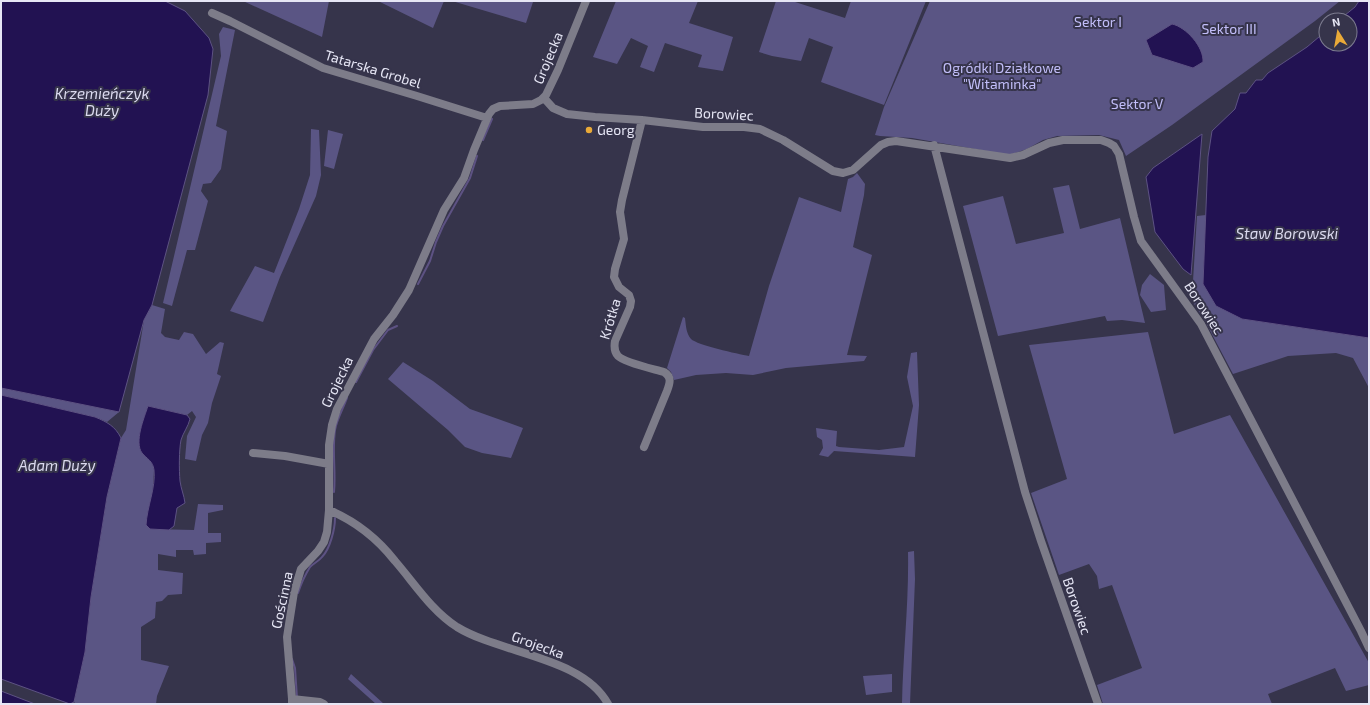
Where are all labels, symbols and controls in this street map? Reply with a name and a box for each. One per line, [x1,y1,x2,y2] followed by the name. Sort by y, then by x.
[1318,12,1358,52] north arrow
[1074,13,1122,30] park label: Sektor I
[1331,15,1341,29] text: N
[1201,20,1257,37] park label: Sektor III
[529,29,566,86] street label: Grojecka
[323,46,424,92] street label: Tatarska Grobel
[943,59,1061,92] park label: Ogródki Działkowe "Witaminka"
[55,84,150,120] water label: Krzemieńczyk Duży
[1111,95,1164,112] park label: Sektor V
[694,103,754,124] street label: Borowiec
[597,121,635,138] place label: Georg
[584,125,594,135] marker: Georg
[1236,224,1339,242] water label: Staw Borowski
[1181,278,1228,337] street label: Borowiec
[595,296,624,341] street label: Krótka
[317,353,356,410] street label: Grojecka
[18,456,95,475] water label: Adam Duży
[267,570,296,630] street label: Gościnna
[1060,575,1095,637] street label: Borowiec
[509,627,567,662] street label: Grojecka

